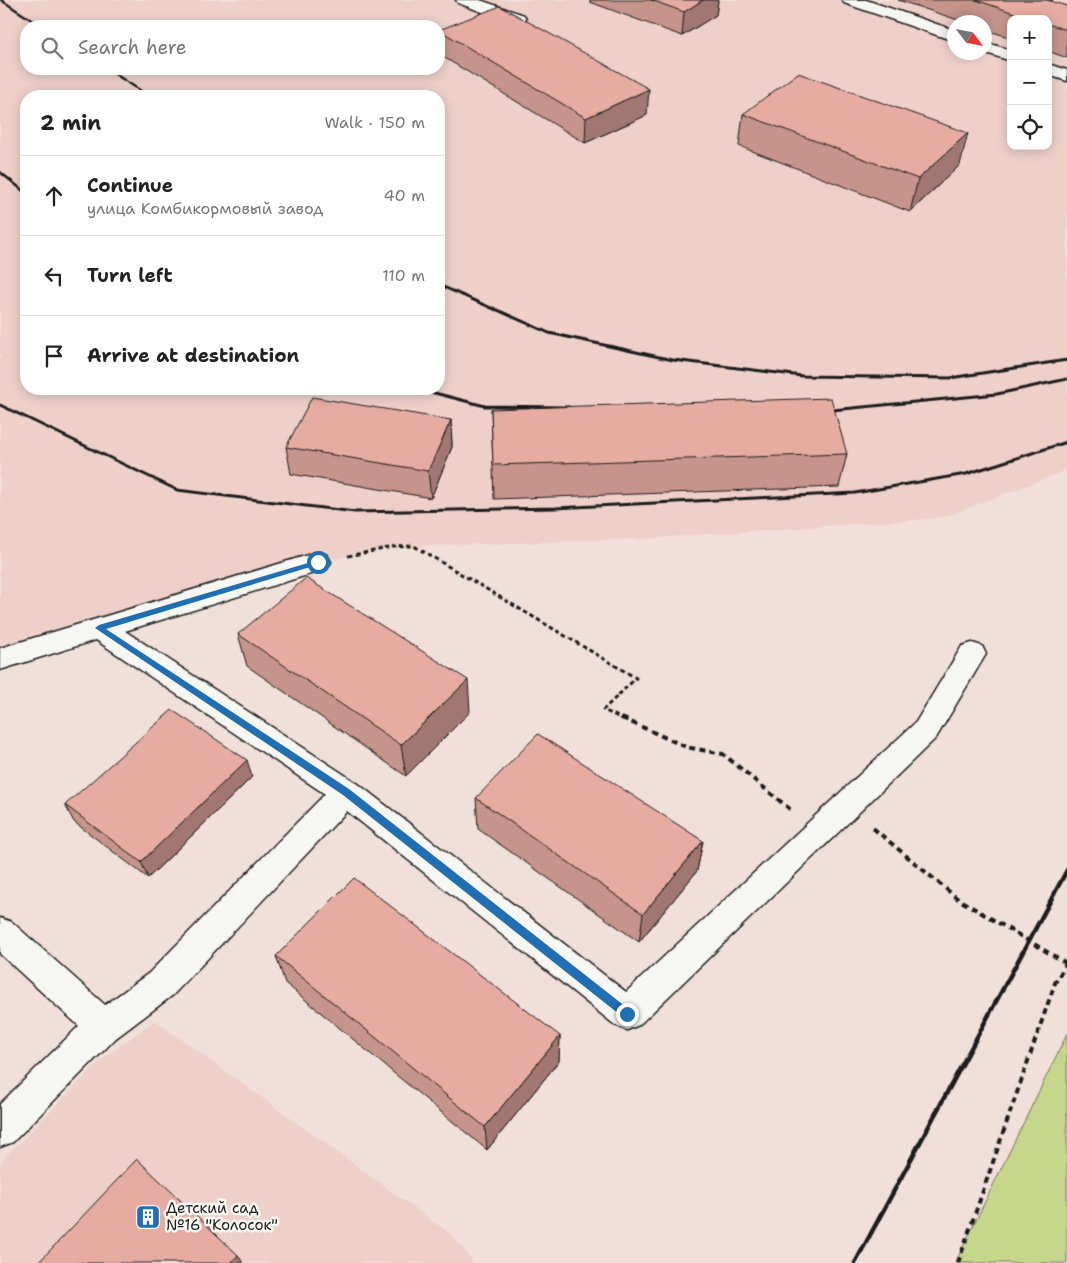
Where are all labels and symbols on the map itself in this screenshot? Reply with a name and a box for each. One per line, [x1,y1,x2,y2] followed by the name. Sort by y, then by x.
[947,15,992,60] north arrow
[307,551,330,574] route start
[616,1003,639,1026] route end
[166,1198,278,1235] place label: Детский сад №16 "Колосок"
[135,1204,161,1230] building icon: Детский сад №16 "Колосок"

